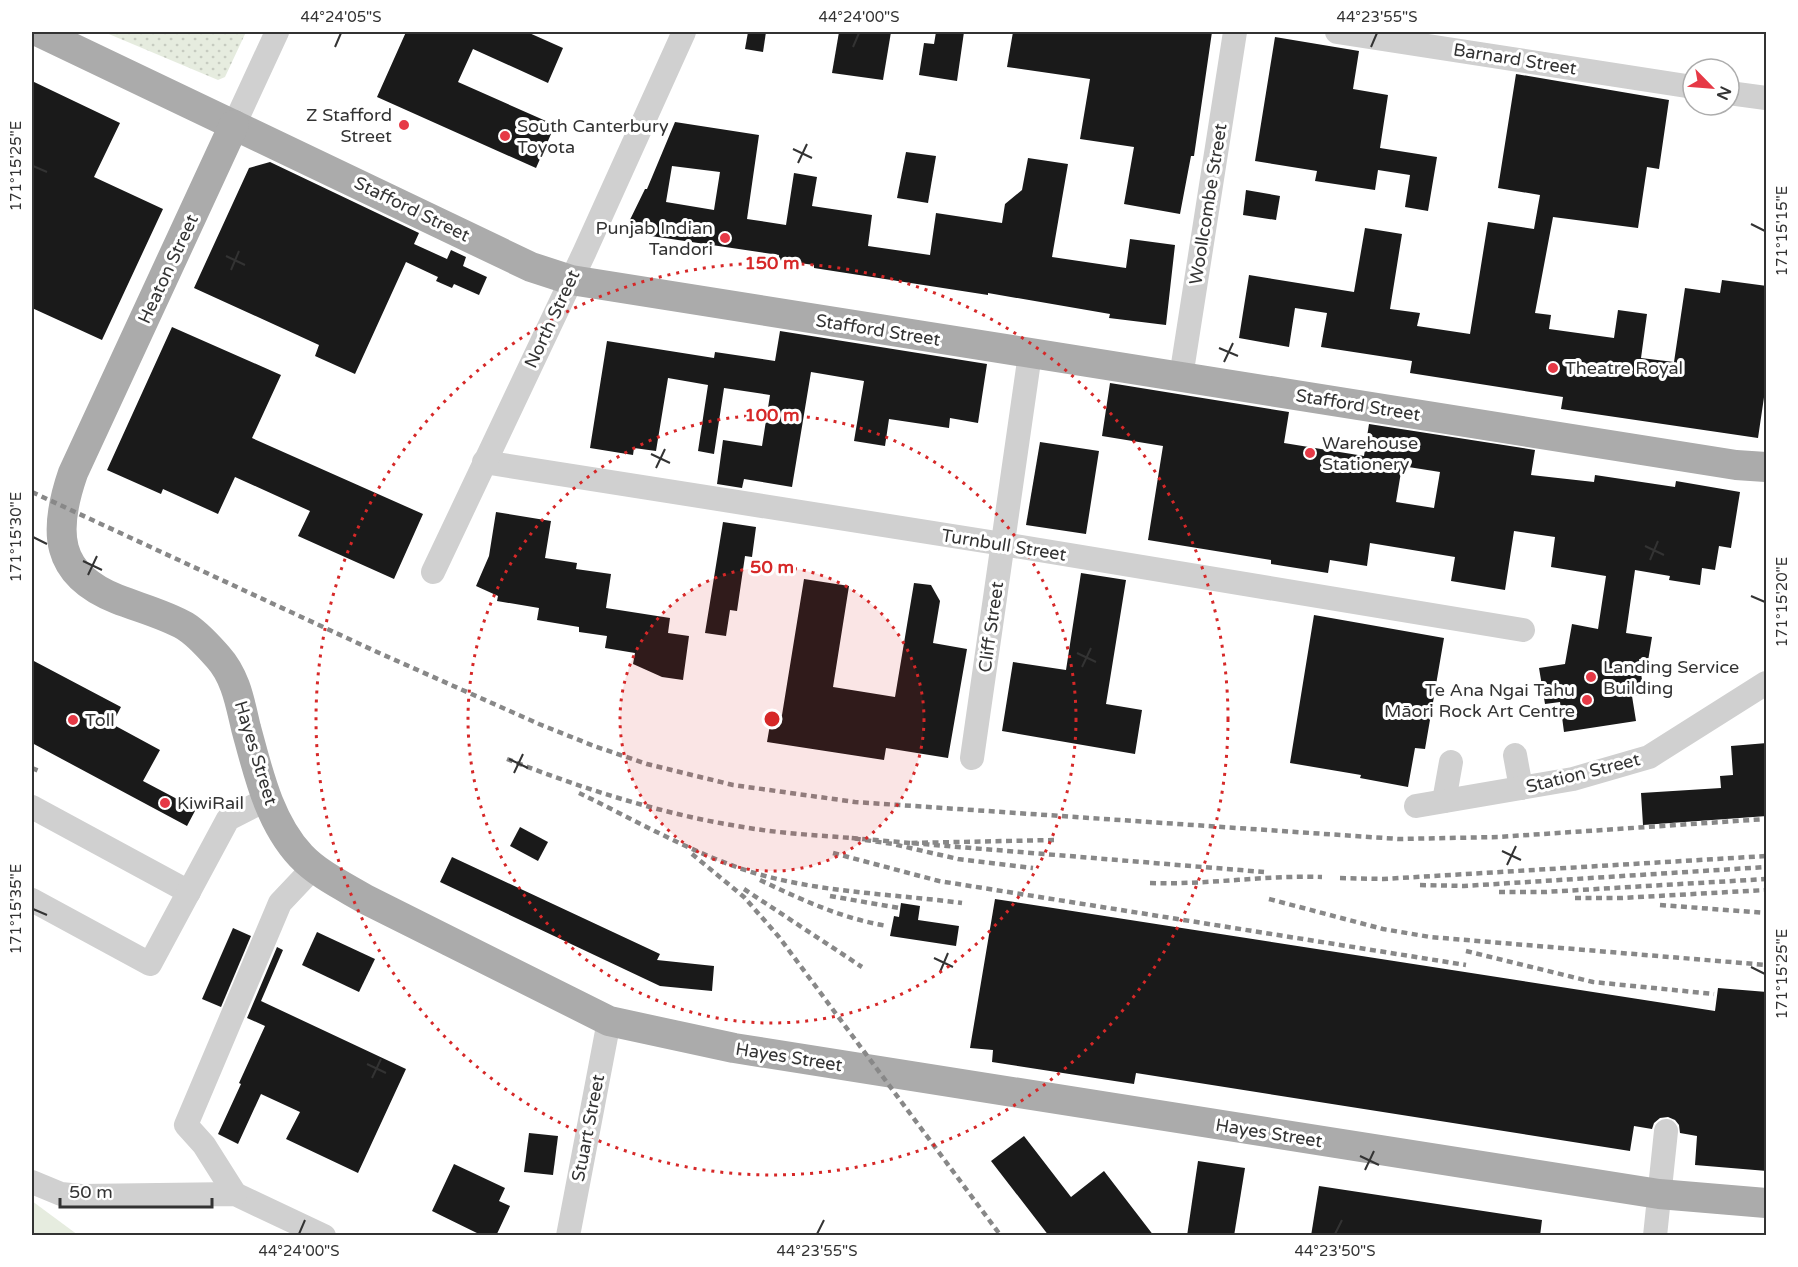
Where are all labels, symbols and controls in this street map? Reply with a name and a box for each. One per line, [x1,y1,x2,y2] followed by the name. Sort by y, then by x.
[301,8,381,26] text: 44°24'05"S
[819,8,899,26] text: 44°24'00"S
[1337,8,1417,26] text: 44°23'55"S
[1452,38,1578,80] street label: Barnard Street
[1681,57,1741,117] north arrow
[1712,83,1735,103] text: N
[306,104,392,147] place label: Z Stafford Street
[517,115,669,158] place label: South Canterbury Toyota
[397,118,411,132] marker: Z Stafford Street
[7,121,25,211] text: 171°15'25"E
[1184,122,1232,286] street label: Woollcombe Street
[498,129,512,143] marker: South Canterbury Toyota
[351,172,474,247] street label: Stafford Street
[1773,186,1791,276] text: 171°15'15"E
[133,211,203,327] street label: Heaton Street
[596,217,713,260] place label: Punjab Indian Tandori
[718,231,732,245] marker: Punjab Indian Tandori
[744,252,800,274] text: 150 m
[520,266,584,372] street label: North Street
[814,309,942,351] street label: Stafford Street
[1565,357,1683,379] place label: Theatre Royal
[1546,361,1560,375] marker: Theatre Royal
[1294,384,1422,426] street label: Stafford Street
[744,404,800,426] text: 100 m
[1322,432,1418,475] place label: Warehouse Stationery
[1303,446,1317,460] marker: Warehouse Stationery
[7,492,25,582] text: 171°15'30"E
[940,524,1068,566] street label: Turnbull Street
[750,556,794,578] text: 50 m
[1773,557,1791,647] text: 171°15'20"E
[974,580,1008,674] street label: Cliff Street
[1603,656,1739,699] place label: Landing Service Building
[1584,670,1598,684] marker: Landing Service Building
[1384,679,1575,722] place label: Te Ana Ngai Tahu Māori Rock Art Centre
[1580,693,1594,707] marker: Te Ana Ngai Tahu Māori Rock Art Centre
[230,698,282,808] street label: Hayes Street
[85,709,115,731] place label: Toll
[762,709,782,729] centre of rings
[66,713,80,727] marker: Toll
[1524,748,1642,798] street label: Station Street
[177,792,244,814] place label: KiwiRail
[158,796,172,810] marker: KiwiRail
[7,864,25,954] text: 171°15'35"E
[1773,929,1791,1019] text: 171°15'25"E
[734,1038,844,1076] street label: Hayes Street
[567,1073,609,1183] street label: Stuart Street
[1214,1114,1324,1152] street label: Hayes Street
[60,1171,212,1209] scale bar
[69,1181,113,1203] text: 50 m
[259,1242,339,1260] text: 44°24'00"S
[777,1242,857,1260] text: 44°23'55"S
[1295,1242,1375,1260] text: 44°23'50"S

